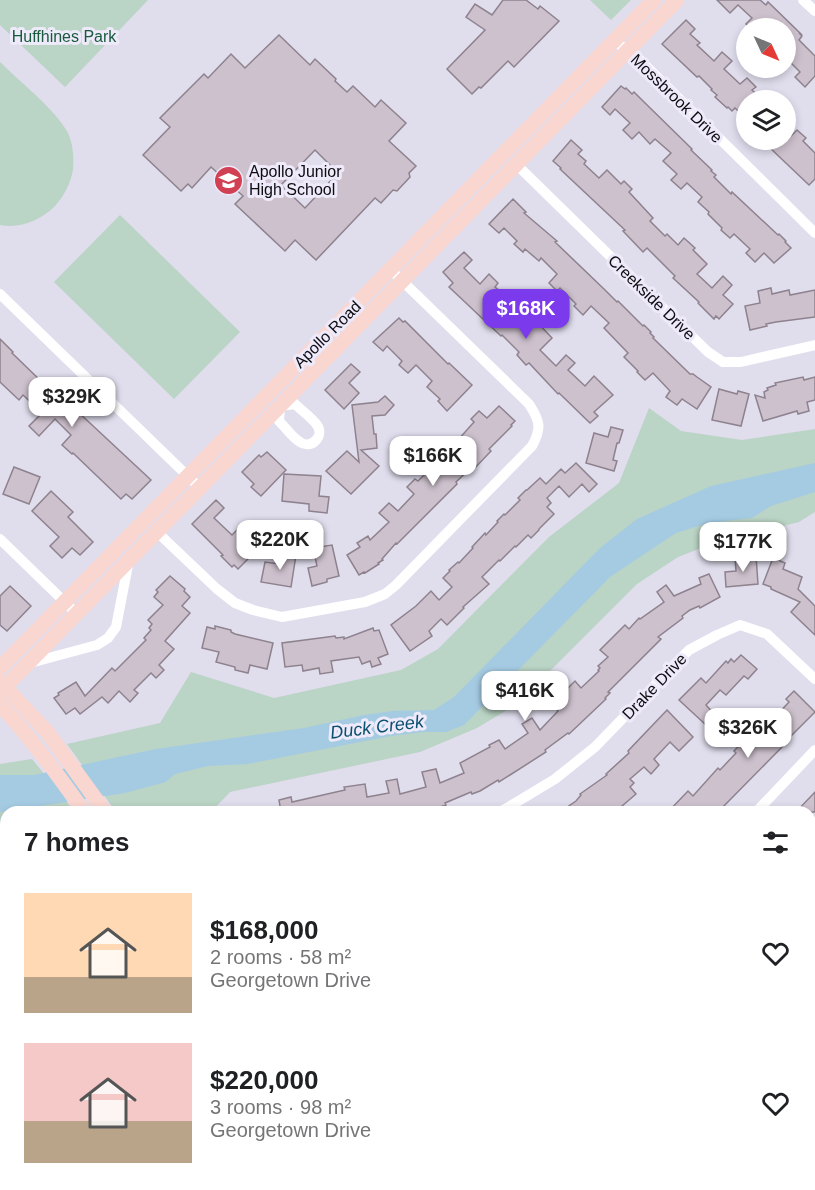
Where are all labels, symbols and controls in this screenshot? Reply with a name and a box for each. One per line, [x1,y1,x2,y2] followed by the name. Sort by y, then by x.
[736,18,796,78] north arrow
[736,18,796,150] map controls
[12,28,117,45] park label: Huffhines Park
[628,51,726,146] street label: Mossbrook Drive
[736,90,796,150] button: layers
[249,163,342,198] place label: Apollo Junior High School
[212,164,244,196] school or university icon: Apollo Junior High School
[605,252,699,343] street label: Creekside Drive
[484,289,568,340] pin: $168K
[497,297,555,319] text: $168K
[291,298,364,371] street label: Apollo Road
[30,377,114,428] pin: $329K
[43,385,101,407] text: $329K
[391,436,475,487] pin: $166K
[404,444,462,466] text: $166K
[238,520,322,571] pin: $220K
[701,522,785,573] pin: $177K
[251,528,309,550] text: $220K
[714,530,772,552] text: $177K
[619,650,690,723] street label: Drake Drive
[483,671,567,722] pin: $416K
[496,679,554,701] text: $416K
[706,708,790,759] pin: $326K
[329,711,426,743] water label: Duck Creek
[719,716,777,738] text: $326K
[759,826,792,859] icon: filters
[24,827,130,857] text: 7 homes
[210,915,318,945] text: $168,000
[72,917,144,989] icon: home
[759,937,792,970] icon: heart
[210,946,351,968] text: 2 rooms · 58 m²
[210,969,371,991] text: Georgetown Drive
[210,1065,318,1095] text: $220,000
[72,1067,144,1139] icon: home
[759,1087,792,1120] icon: heart
[210,1096,351,1118] text: 3 rooms · 98 m²
[210,1119,371,1141] text: Georgetown Drive

